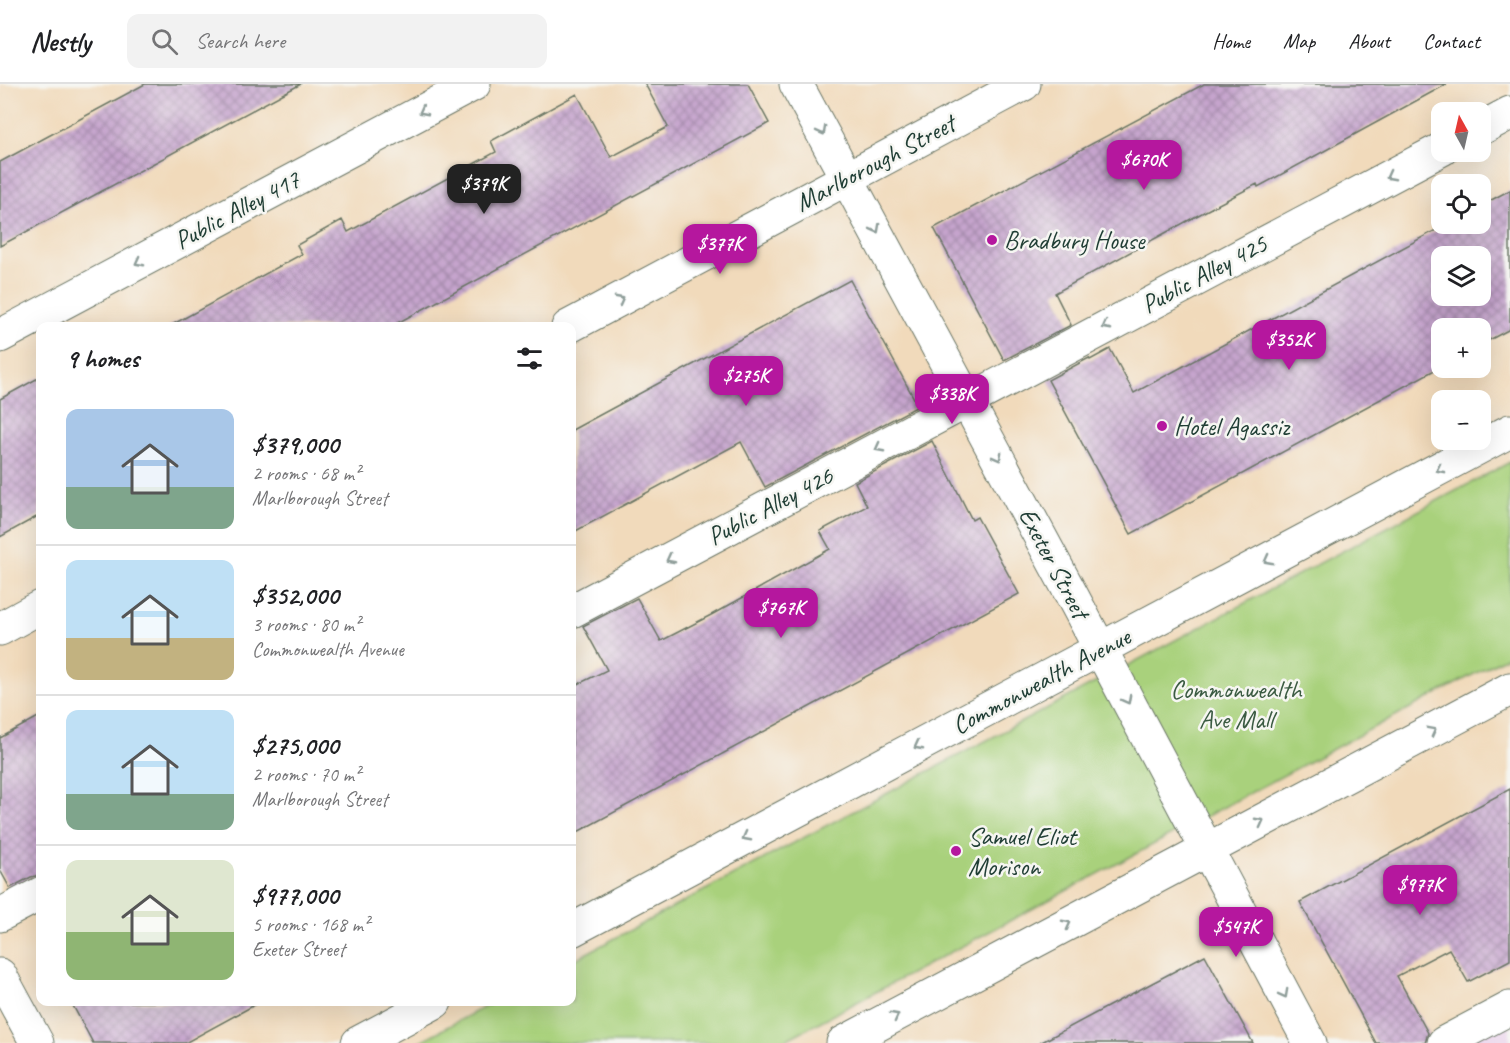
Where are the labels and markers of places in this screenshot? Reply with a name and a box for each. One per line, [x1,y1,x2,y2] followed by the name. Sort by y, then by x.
[1102,140,1186,191] pin: $670K
[442,164,526,215] pin: $379K
[678,224,762,275] pin: $377K
[1004,224,1146,257] place label: Bradbury House
[985,233,999,247] marker: Bradbury House
[1247,320,1331,371] pin: $352K
[704,356,788,407] pin: $275K
[910,374,994,425] pin: $338K
[1174,410,1291,443] place label: Hotel Agassiz
[1155,419,1169,433] marker: Hotel Agassiz
[739,588,823,639] pin: $767K
[968,820,1078,883] place label: Samuel Eliot Morison
[949,844,963,858] marker: Samuel Eliot Morison
[1378,865,1462,916] pin: $977K
[1194,907,1278,958] pin: $547K

